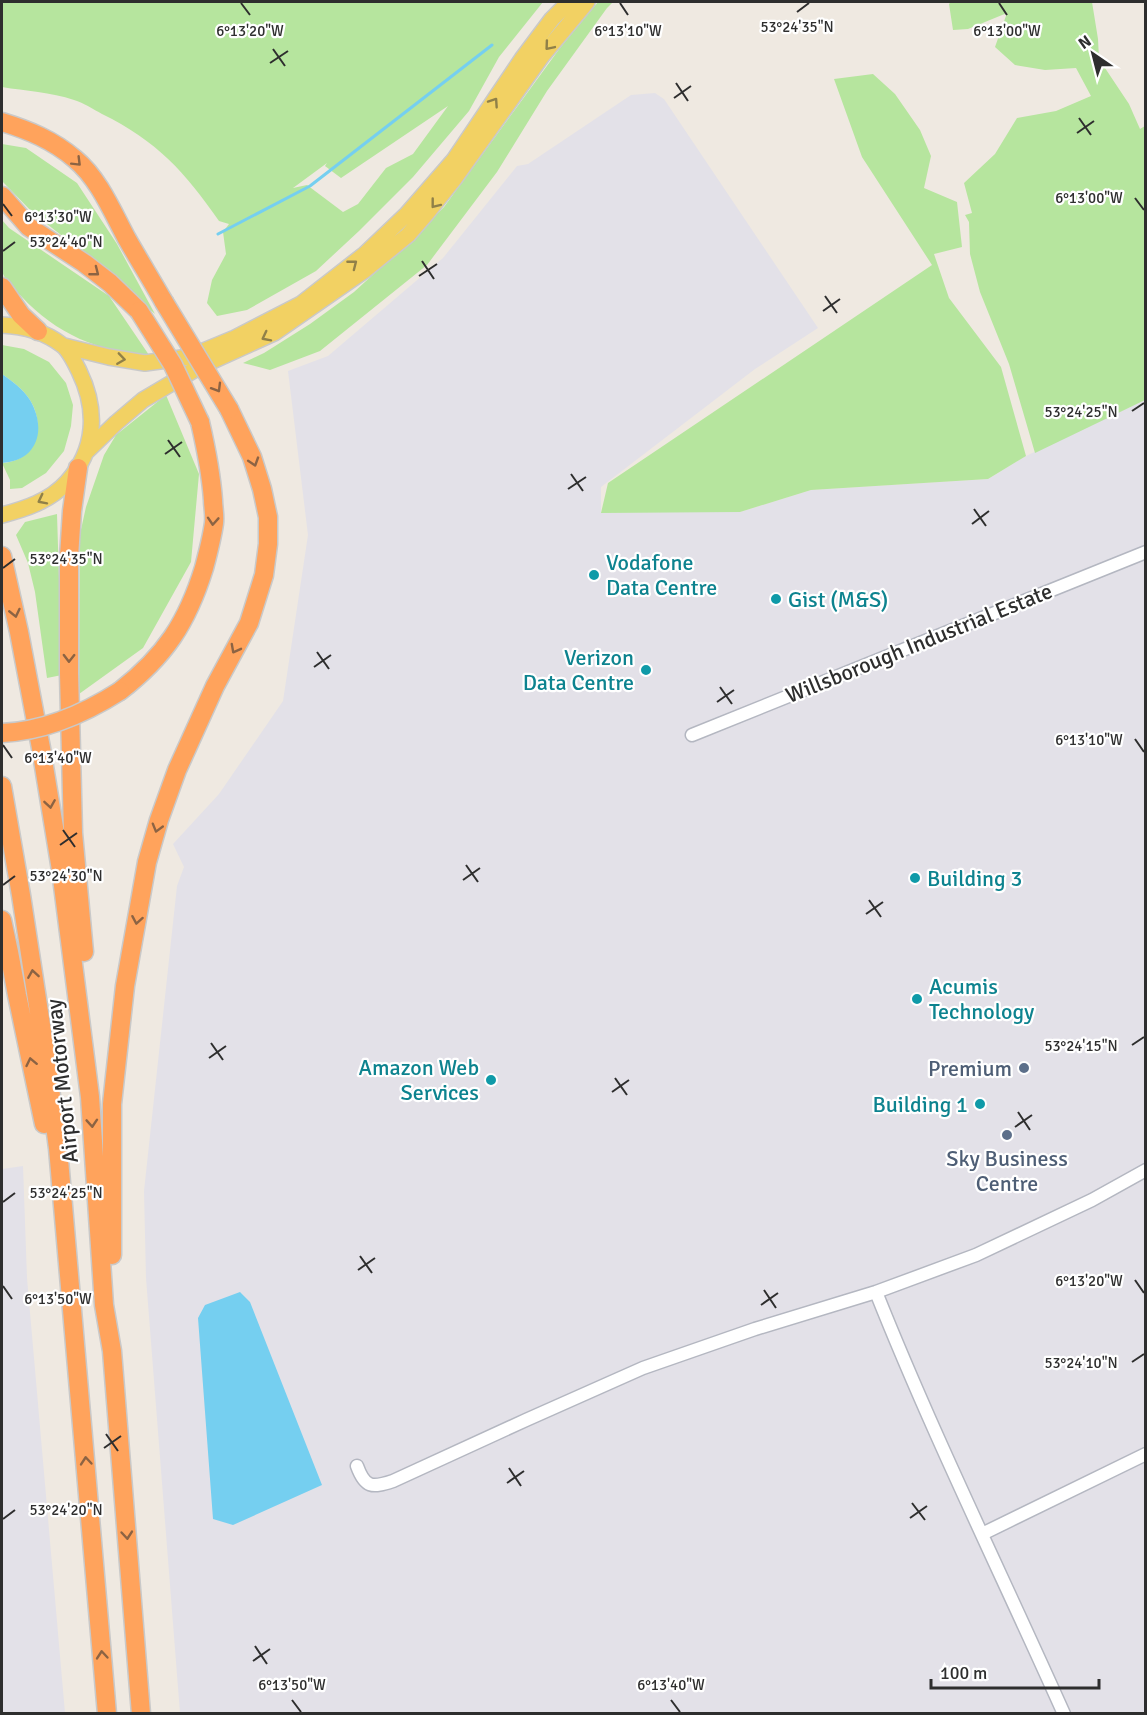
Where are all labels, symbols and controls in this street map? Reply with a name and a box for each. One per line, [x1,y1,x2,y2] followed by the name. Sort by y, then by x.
[760,18,834,36] text: 53°24'35"N
[216,22,284,40] text: 6°13'20"W
[594,22,662,40] text: 6°13'10"W
[973,22,1041,40] text: 6°13'00"W
[1063,24,1123,84] north arrow
[1075,31,1095,54] text: N
[546,39,557,50] one-way arrow
[487,97,498,108] one-way arrow
[70,155,81,166] one-way arrow
[1055,189,1123,207] text: 6°13'00"W
[431,197,442,208] one-way arrow
[24,208,92,226] text: 6°13'30"W
[29,233,103,251] text: 53°24'40"N
[346,260,357,271] one-way arrow
[88,264,99,275] one-way arrow
[262,330,273,341] one-way arrow
[116,353,126,365] one-way arrow
[209,382,221,392] one-way arrow
[1044,403,1118,421] text: 53°24'25"N
[246,456,259,467] one-way arrow
[37,493,48,504] one-way arrow
[207,517,220,526] one-way arrow
[606,549,717,601] place label: Vodafone Data Centre
[29,550,103,568] text: 53°24'35"N
[587,568,601,582] marker: Vodafone Data Centre
[782,577,1056,709] street label: Willsborough Industrial Estate
[788,586,888,613] place label: Gist (M&S)
[769,592,783,606] marker: Gist (M&S)
[7,608,20,618] one-way arrow
[231,643,242,654] one-way arrow
[523,644,634,696] place label: Verizon Data Centre
[63,653,75,662] one-way arrow
[639,663,653,677] marker: Verizon Data Centre
[1055,731,1123,749] text: 6°13'10"W
[24,749,92,767] text: 6°13'40"W
[43,799,56,809] one-way arrow
[152,822,164,833] one-way arrow
[927,865,1022,892] place label: Building 3
[29,867,103,885] text: 53°24'30"N
[908,871,922,885] marker: Building 3
[131,915,144,925] one-way arrow
[28,970,40,979] one-way arrow
[929,973,1035,1025] place label: Acumis Technology
[910,992,924,1006] marker: Acumis Technology
[40,997,84,1164] street label: Airport Motorway
[1044,1037,1118,1055] text: 53°24'15"N
[359,1054,479,1106] place label: Amazon Web Services
[928,1055,1012,1082] place label: Premium
[25,1058,38,1068] one-way arrow
[1017,1061,1031,1075] marker: Premium
[484,1073,498,1087] marker: Amazon Web Services
[873,1091,968,1118] place label: Building 1
[973,1097,987,1111] marker: Building 1
[85,1118,98,1127] one-way arrow
[1000,1128,1014,1142] marker: Sky Business Centre
[946,1145,1068,1197] place label: Sky Business Centre
[29,1184,103,1202] text: 53°24'25"N
[1055,1272,1123,1290] text: 6°13'20"W
[24,1290,92,1308] text: 6°13'50"W
[1044,1354,1118,1372] text: 53°24'10"N
[80,1456,93,1465] one-way arrow
[29,1501,103,1519] text: 53°24'20"N
[120,1530,133,1539] one-way arrow
[96,1651,109,1660] one-way arrow
[931,1652,1099,1690] scale bar
[940,1662,987,1684] text: 100 m
[258,1676,326,1694] text: 6°13'50"W
[637,1676,705,1694] text: 6°13'40"W

